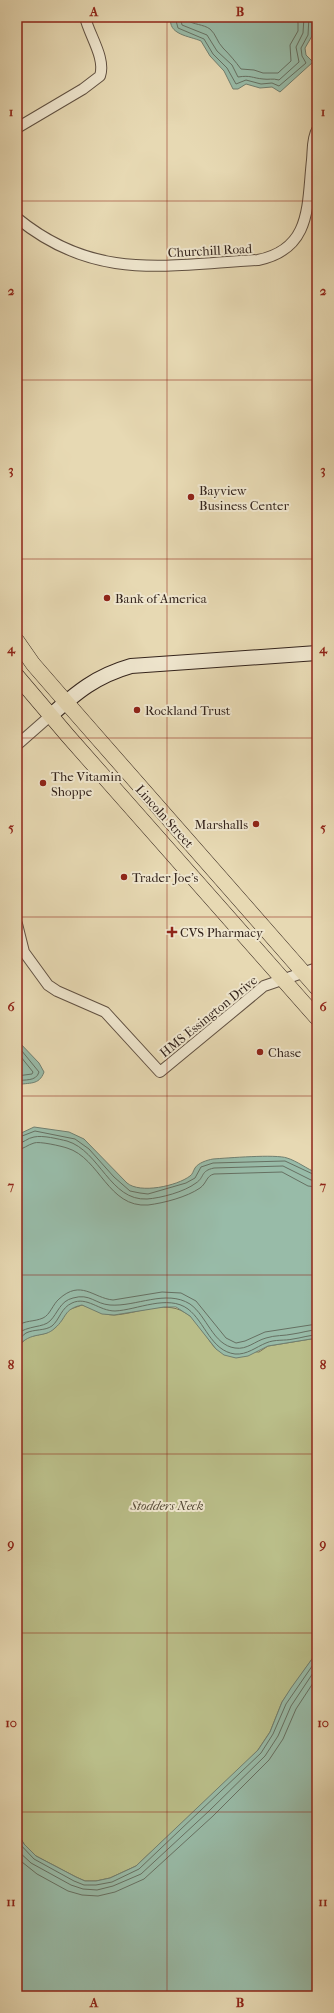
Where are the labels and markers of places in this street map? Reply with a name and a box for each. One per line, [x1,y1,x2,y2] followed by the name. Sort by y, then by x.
[199,483,289,513] place label: Bayview Business Center
[186,492,196,502] marker: Bayview Business Center
[115,591,208,606] place label: Bank of America
[102,593,112,603] marker: Bank of America
[145,703,231,718] place label: Rockland Trust
[132,705,142,715] marker: Rockland Trust
[51,769,122,799] place label: The Vitamin Shoppe
[38,778,48,788] marker: The Vitamin Shoppe
[195,817,248,832] place label: Marshalls
[251,819,261,829] marker: Marshalls
[132,870,199,885] place label: Trader Joe's
[119,872,129,882] marker: Trader Joe's
[180,925,264,940] place label: CVS Pharmacy
[167,927,177,937] marker: CVS Pharmacy
[268,1045,302,1060] place label: Chase
[255,1047,265,1057] marker: Chase

